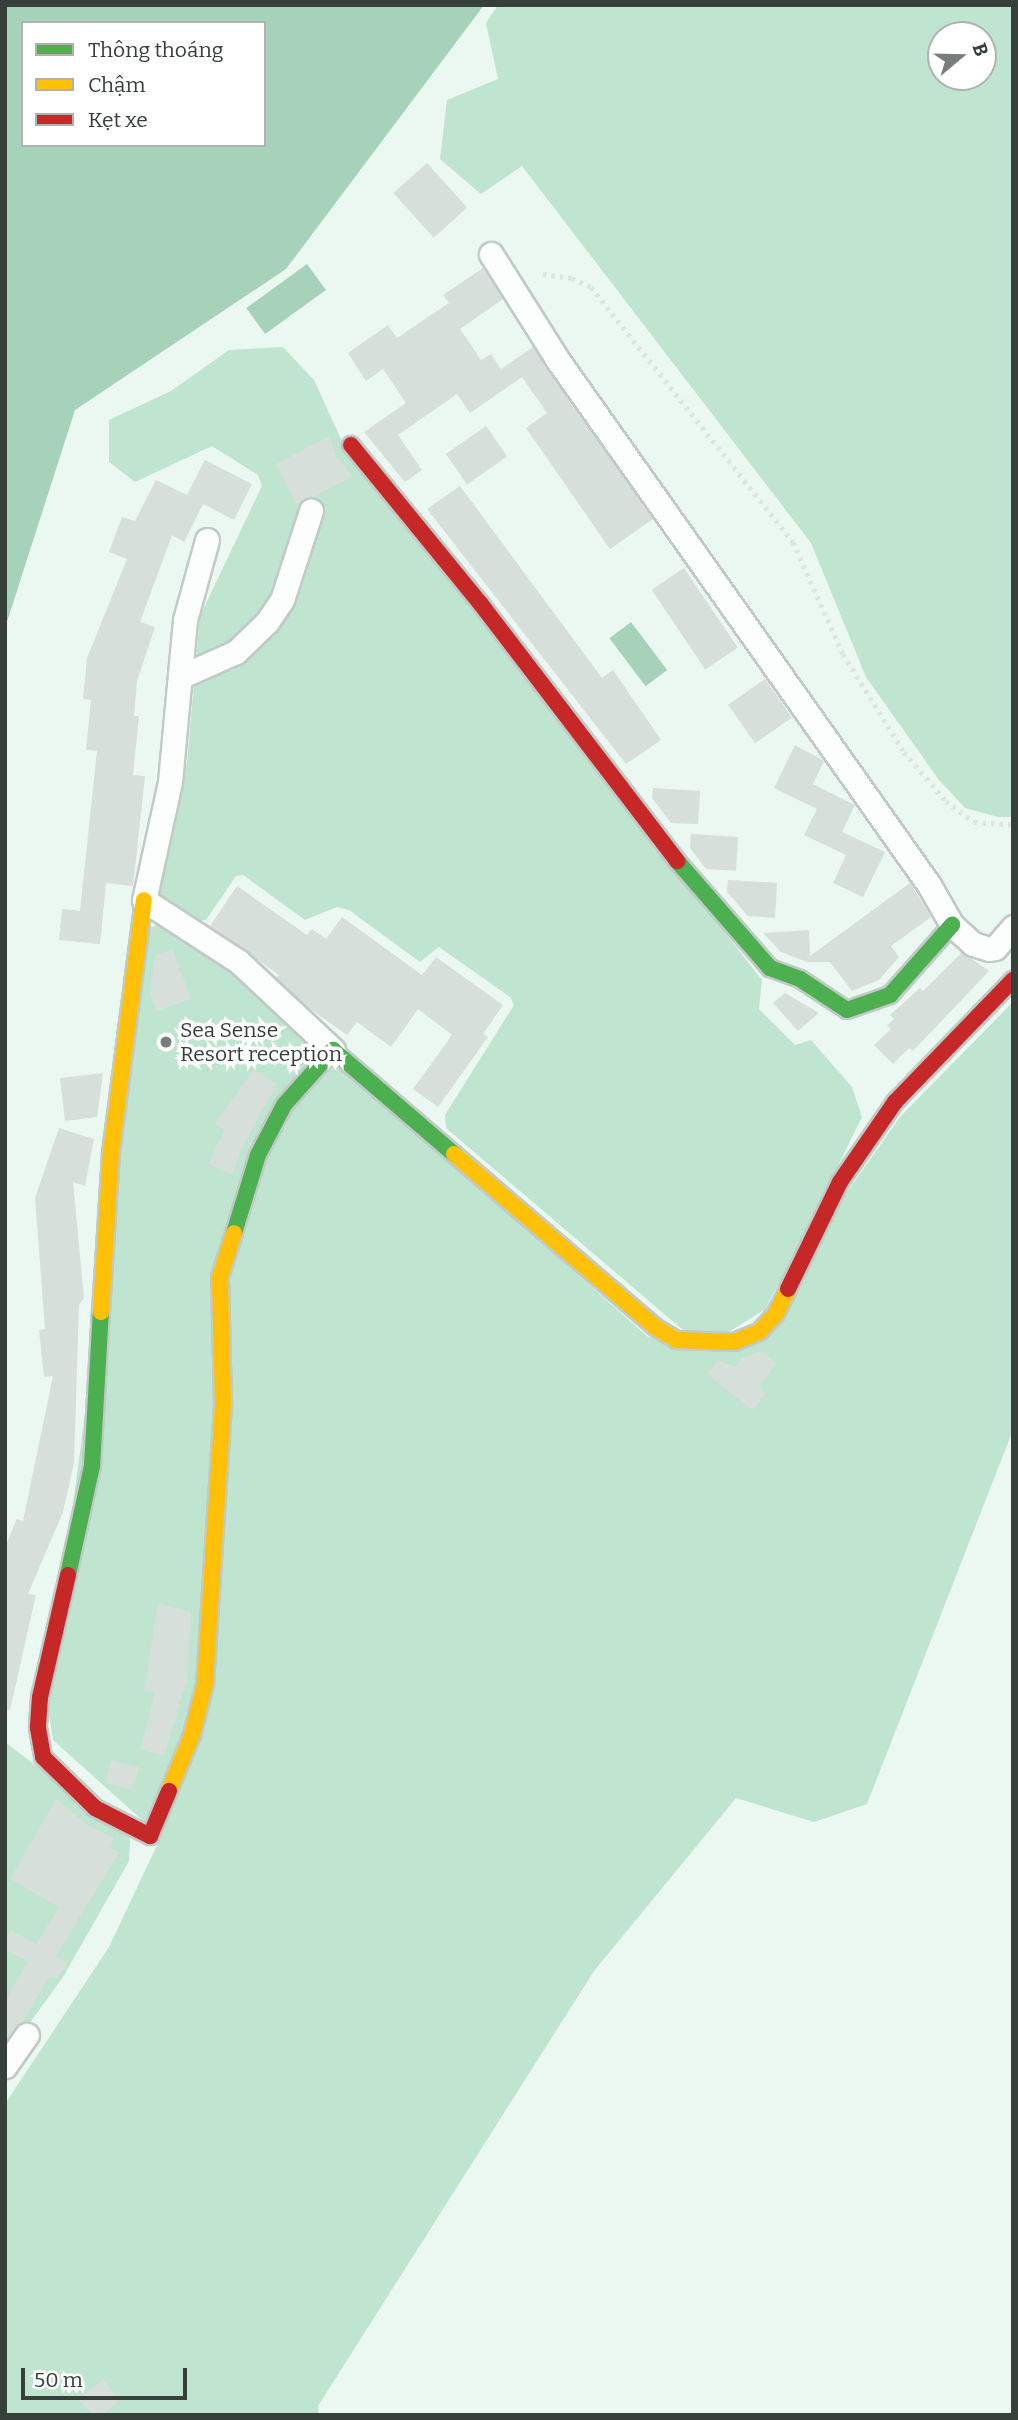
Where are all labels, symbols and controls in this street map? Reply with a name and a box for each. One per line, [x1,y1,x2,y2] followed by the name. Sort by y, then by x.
[21,21,266,147] legend
[927,21,997,91] north arrow
[88,37,223,63] text: Thông thoáng
[968,40,993,59] text: B
[88,72,146,98] text: Chậm
[88,107,148,133] text: Kẹt xe
[180,1017,342,1067] place label: Sea Sense Resort reception
[158,1034,174,1050] marker: Sea Sense Resort reception
[24,2354,191,2398] scale bar
[34,2367,83,2393] text: 50 m

